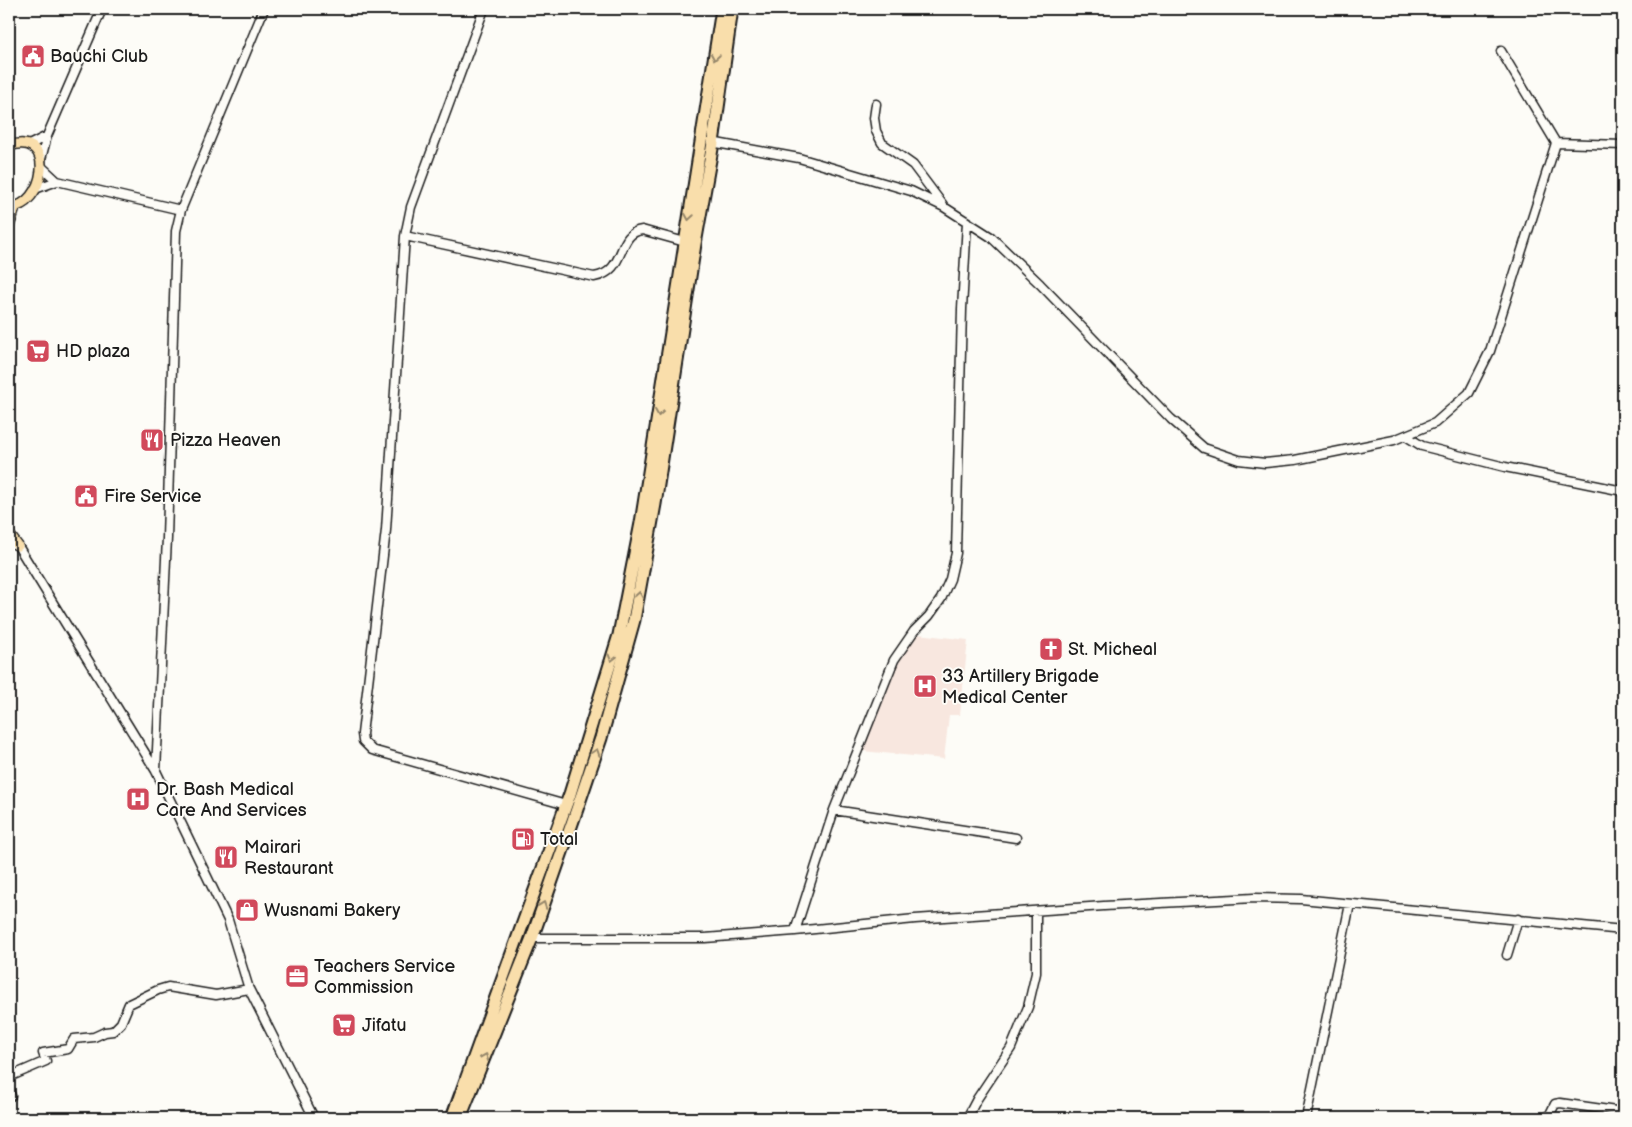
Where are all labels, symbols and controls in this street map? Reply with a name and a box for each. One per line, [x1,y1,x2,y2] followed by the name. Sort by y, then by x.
[20,43,46,69] public building icon: Bauchi Club
[50,46,148,67] place label: Bauchi Club
[710,53,721,61] one-way arrow
[684,213,694,222] one-way arrow
[25,338,51,364] supermarket icon: HD plaza
[56,341,130,362] place label: HD plaza
[654,408,664,417] one-way arrow
[139,427,165,453] restaurant icon: Pizza Heaven
[170,430,281,451] place label: Pizza Heaven
[73,483,99,509] public building icon: Fire Service
[104,486,202,507] place label: Fire Service
[633,590,643,599] one-way arrow
[1038,636,1064,662] church icon: St. Micheal
[1068,639,1157,660] place label: St. Micheal
[608,653,618,662] one-way arrow
[942,666,1099,708] place label: 33 Artillery Brigade Medical Center
[912,673,938,699] hospital icon: 33 Artillery Brigade Medical Center
[591,748,601,756] one-way arrow
[156,779,307,821] place label: Dr. Bash Medical Care And Services
[125,786,151,812] hospital icon: Dr. Bash Medical Care And Services
[510,826,536,852] fuel station icon: Total
[540,829,578,850] place label: Total
[244,837,334,879] place label: Mairari Restaurant
[213,844,239,870] restaurant icon: Mairari Restaurant
[234,897,260,923] shop icon: Wusnami Bakery
[264,900,401,921] place label: Wusnami Bakery
[537,901,547,910] one-way arrow
[314,956,455,998] place label: Teachers Service Commission
[284,963,310,989] office icon: Teachers Service Commission
[331,1012,357,1038] supermarket icon: Jifatu
[362,1015,406,1036] place label: Jifatu
[479,1053,489,1061] one-way arrow

